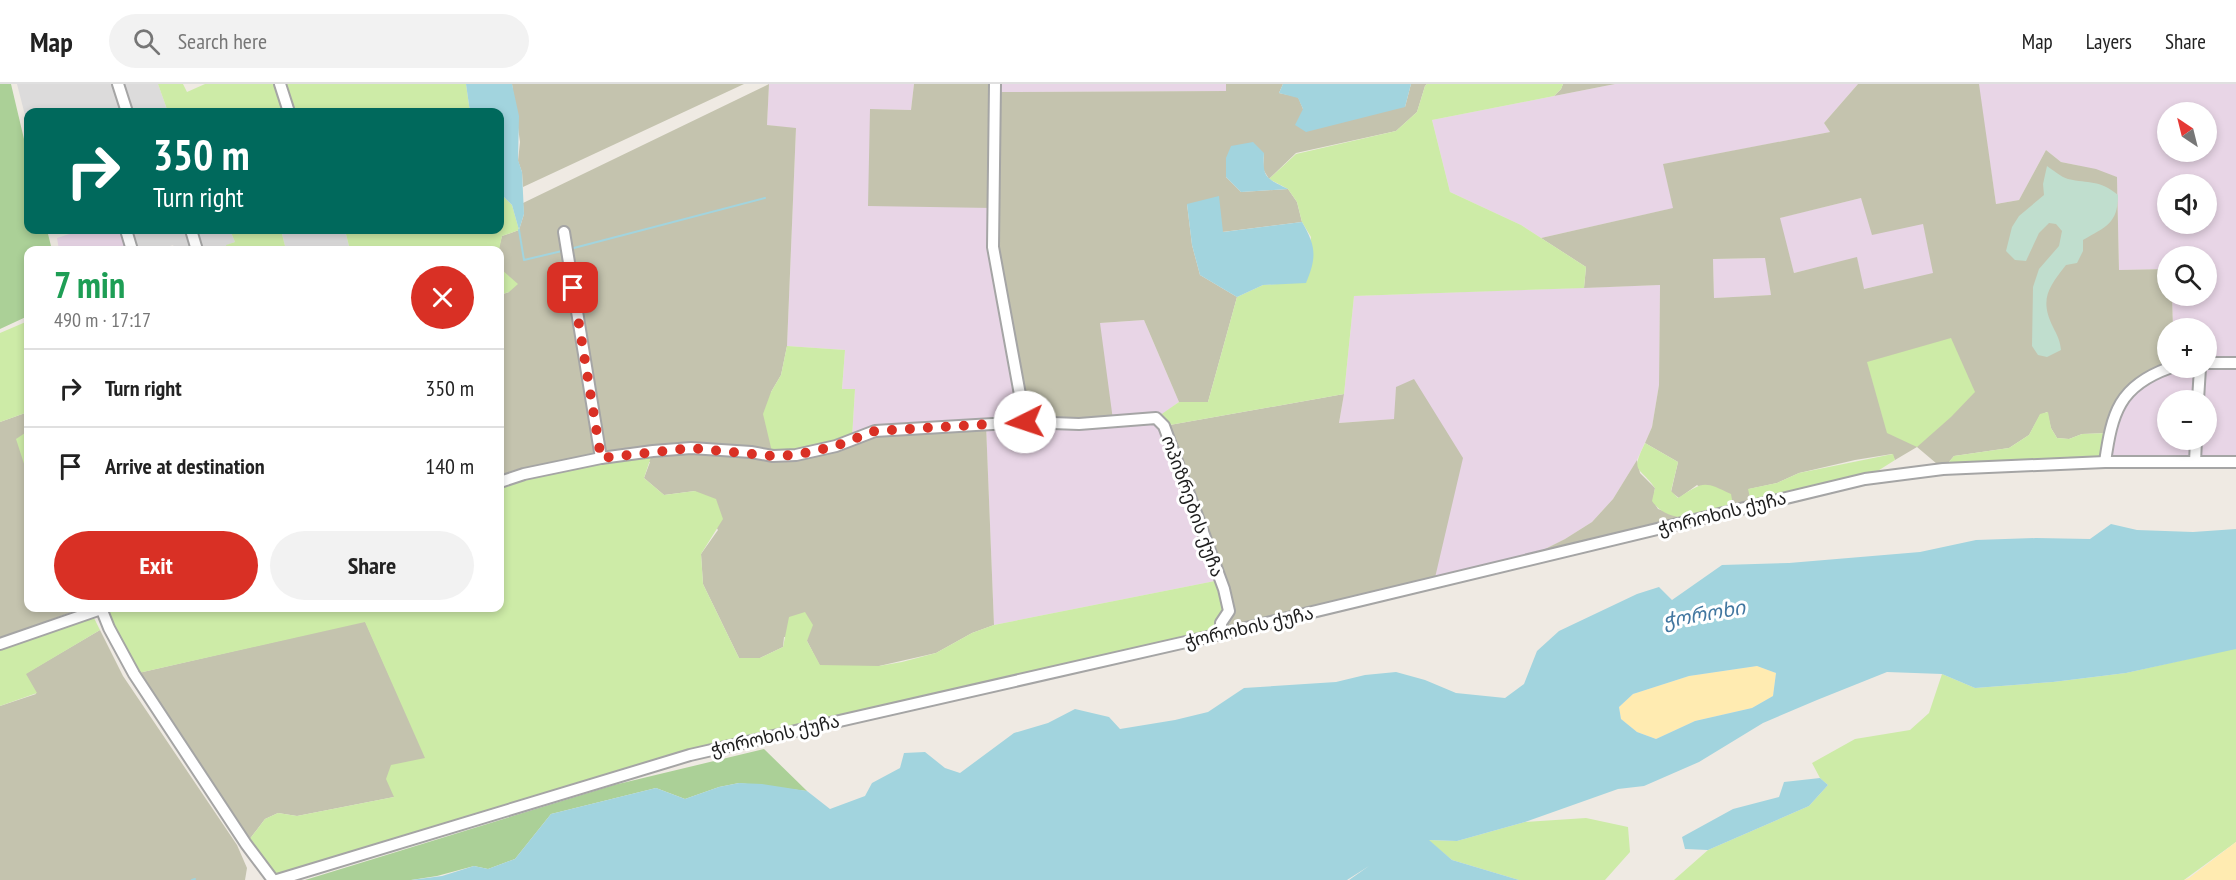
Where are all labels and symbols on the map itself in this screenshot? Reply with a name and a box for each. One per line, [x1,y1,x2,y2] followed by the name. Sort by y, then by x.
[2157,102,2217,162] north arrow
[547,262,598,313] pin
[993,390,1057,454] position arrow
[1157,432,1229,580] street label: ოპიზრების ქუჩა
[1655,486,1789,540] street label: ჭოროხის ქუჩა
[1661,594,1749,634] water label: ჭოროხი
[1182,601,1316,653] street label: ჭოროხის ქუჩა
[708,709,842,761] street label: ჭოროხის ქუჩა

